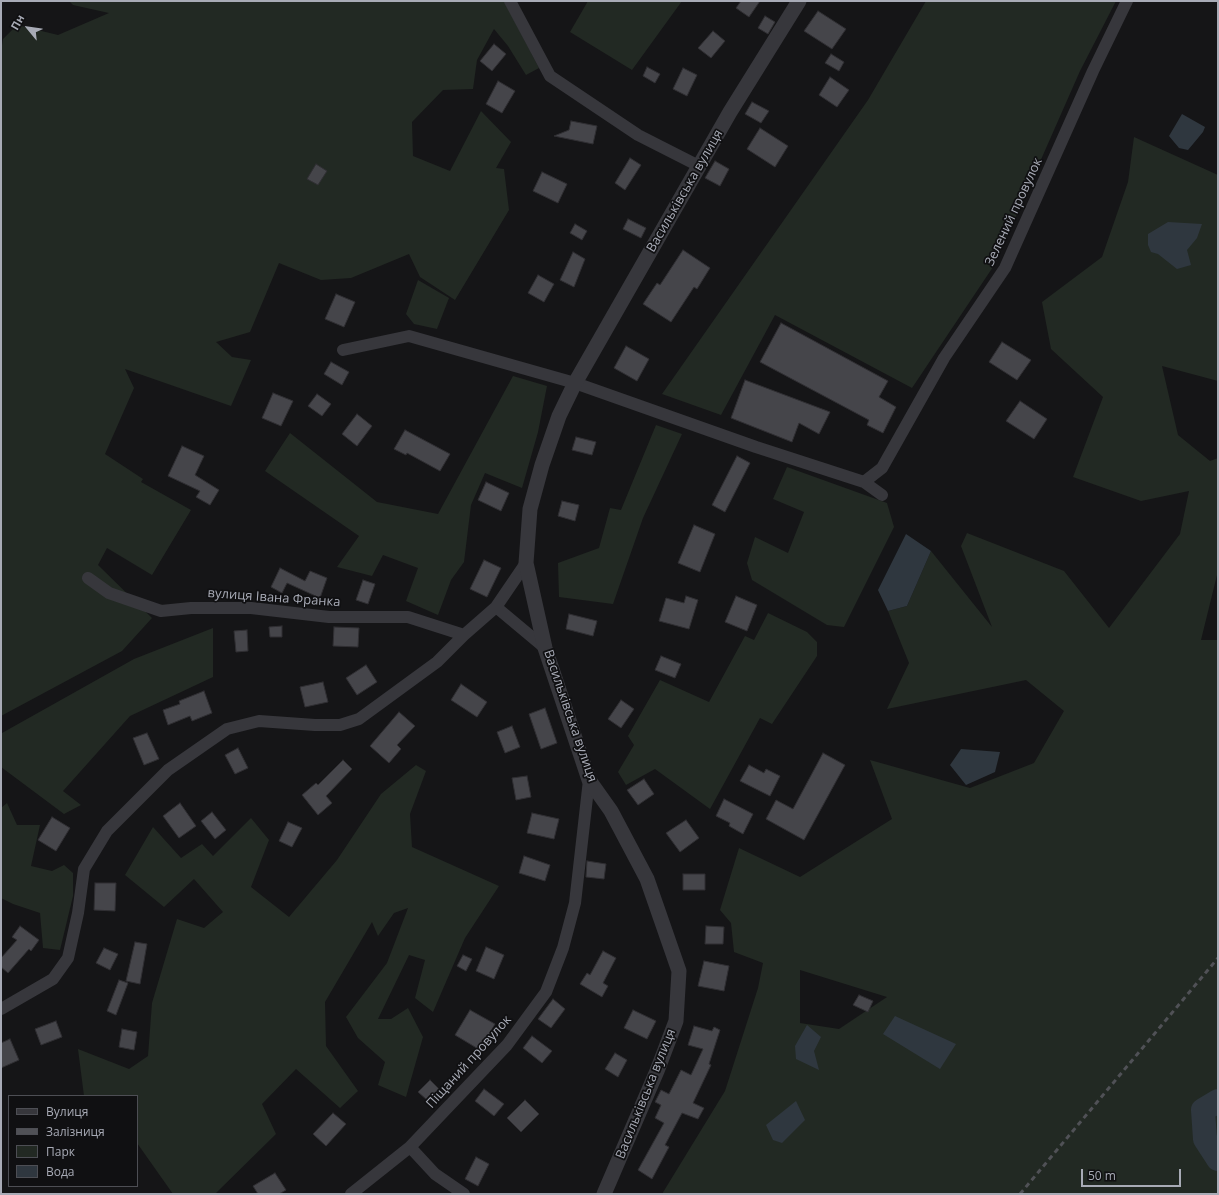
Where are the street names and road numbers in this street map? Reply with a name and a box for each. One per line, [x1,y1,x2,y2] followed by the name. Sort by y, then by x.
[644,127,726,255] street label: Васильківська вулиця
[982,155,1046,269] street label: Зелений провулок
[207,586,341,610] street label: вулиця Івана Франка
[540,648,600,784] street label: Васильківська вулиця
[423,1012,515,1112] street label: Піщаний провулок
[613,1027,679,1161] street label: Васильківська вулиця

